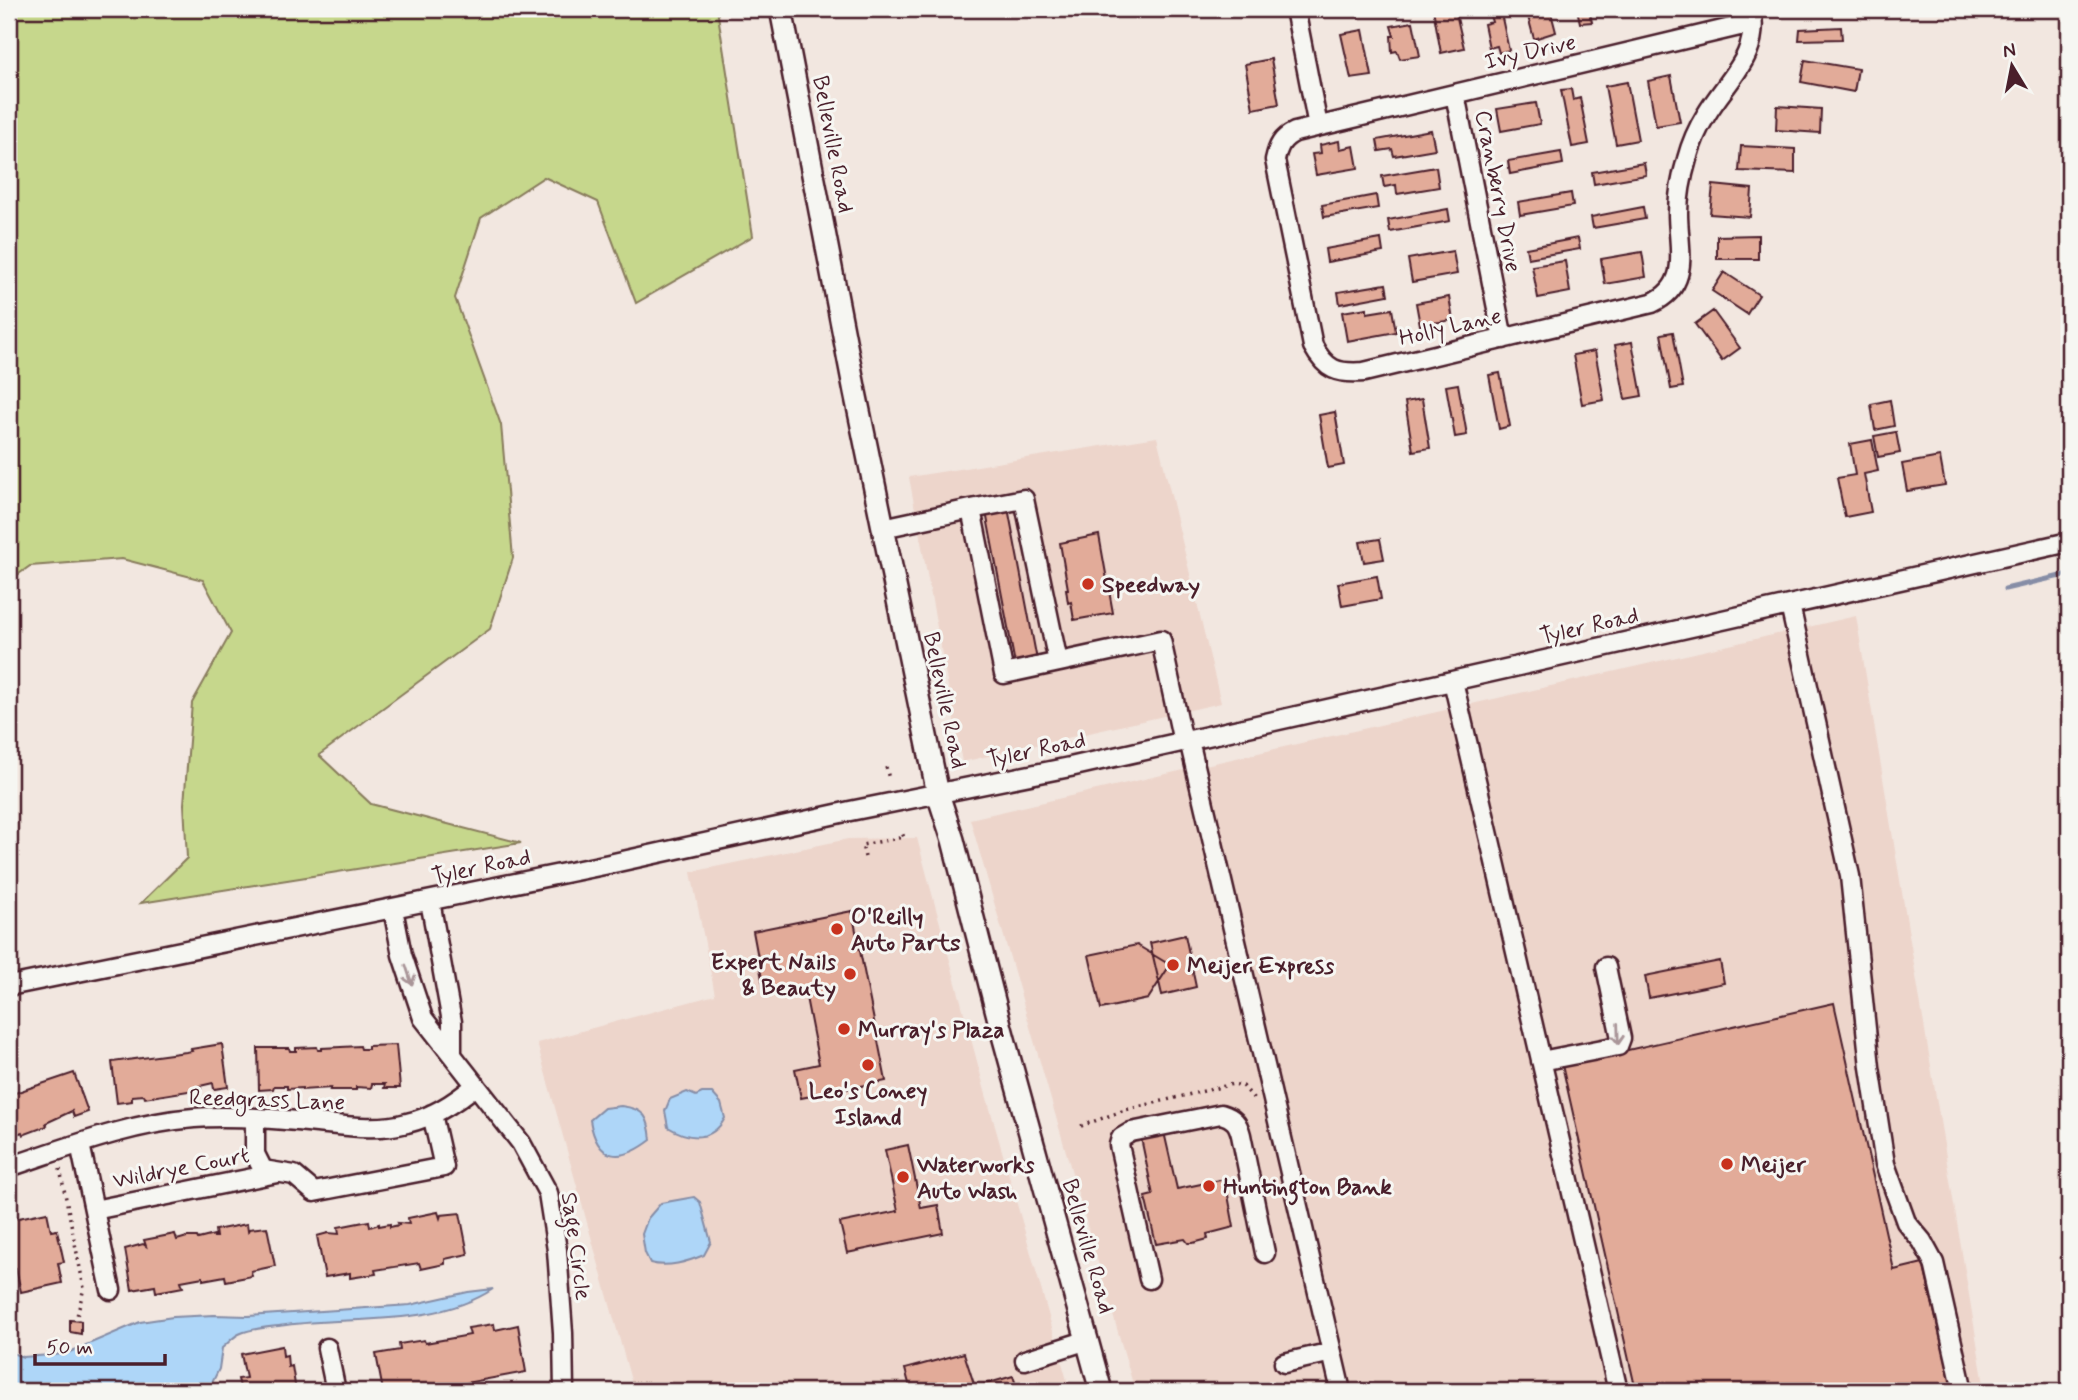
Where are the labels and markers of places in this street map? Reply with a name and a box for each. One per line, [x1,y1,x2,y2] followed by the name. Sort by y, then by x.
[1102,571,1200,601] place label: Speedway
[1080,576,1096,592] marker: Speedway
[851,903,961,959] place label: O'Reilly Auto Parts
[829,921,845,937] marker: O'Reilly Auto Parts
[711,948,837,1004] place label: Expert Nails & Beauty
[1187,952,1335,982] place label: Meijer Express
[1165,957,1181,973] marker: Meijer Express
[842,966,858,982] marker: Expert Nails & Beauty
[858,1016,1005,1046] place label: Murray's Plaza
[836,1021,852,1037] marker: Murray's Plaza
[860,1057,876,1073] marker: Leo's Coney Island
[809,1077,927,1133] place label: Leo's Coney Island
[916,1151,1035,1207] place label: Waterworks Auto Wash
[1741,1151,1807,1181] place label: Meijer
[1719,1156,1735,1172] marker: Meijer
[895,1169,911,1185] marker: Waterworks Auto Wash
[1223,1173,1392,1206] place label: Huntington Bank
[1201,1178,1217,1194] marker: Huntington Bank

